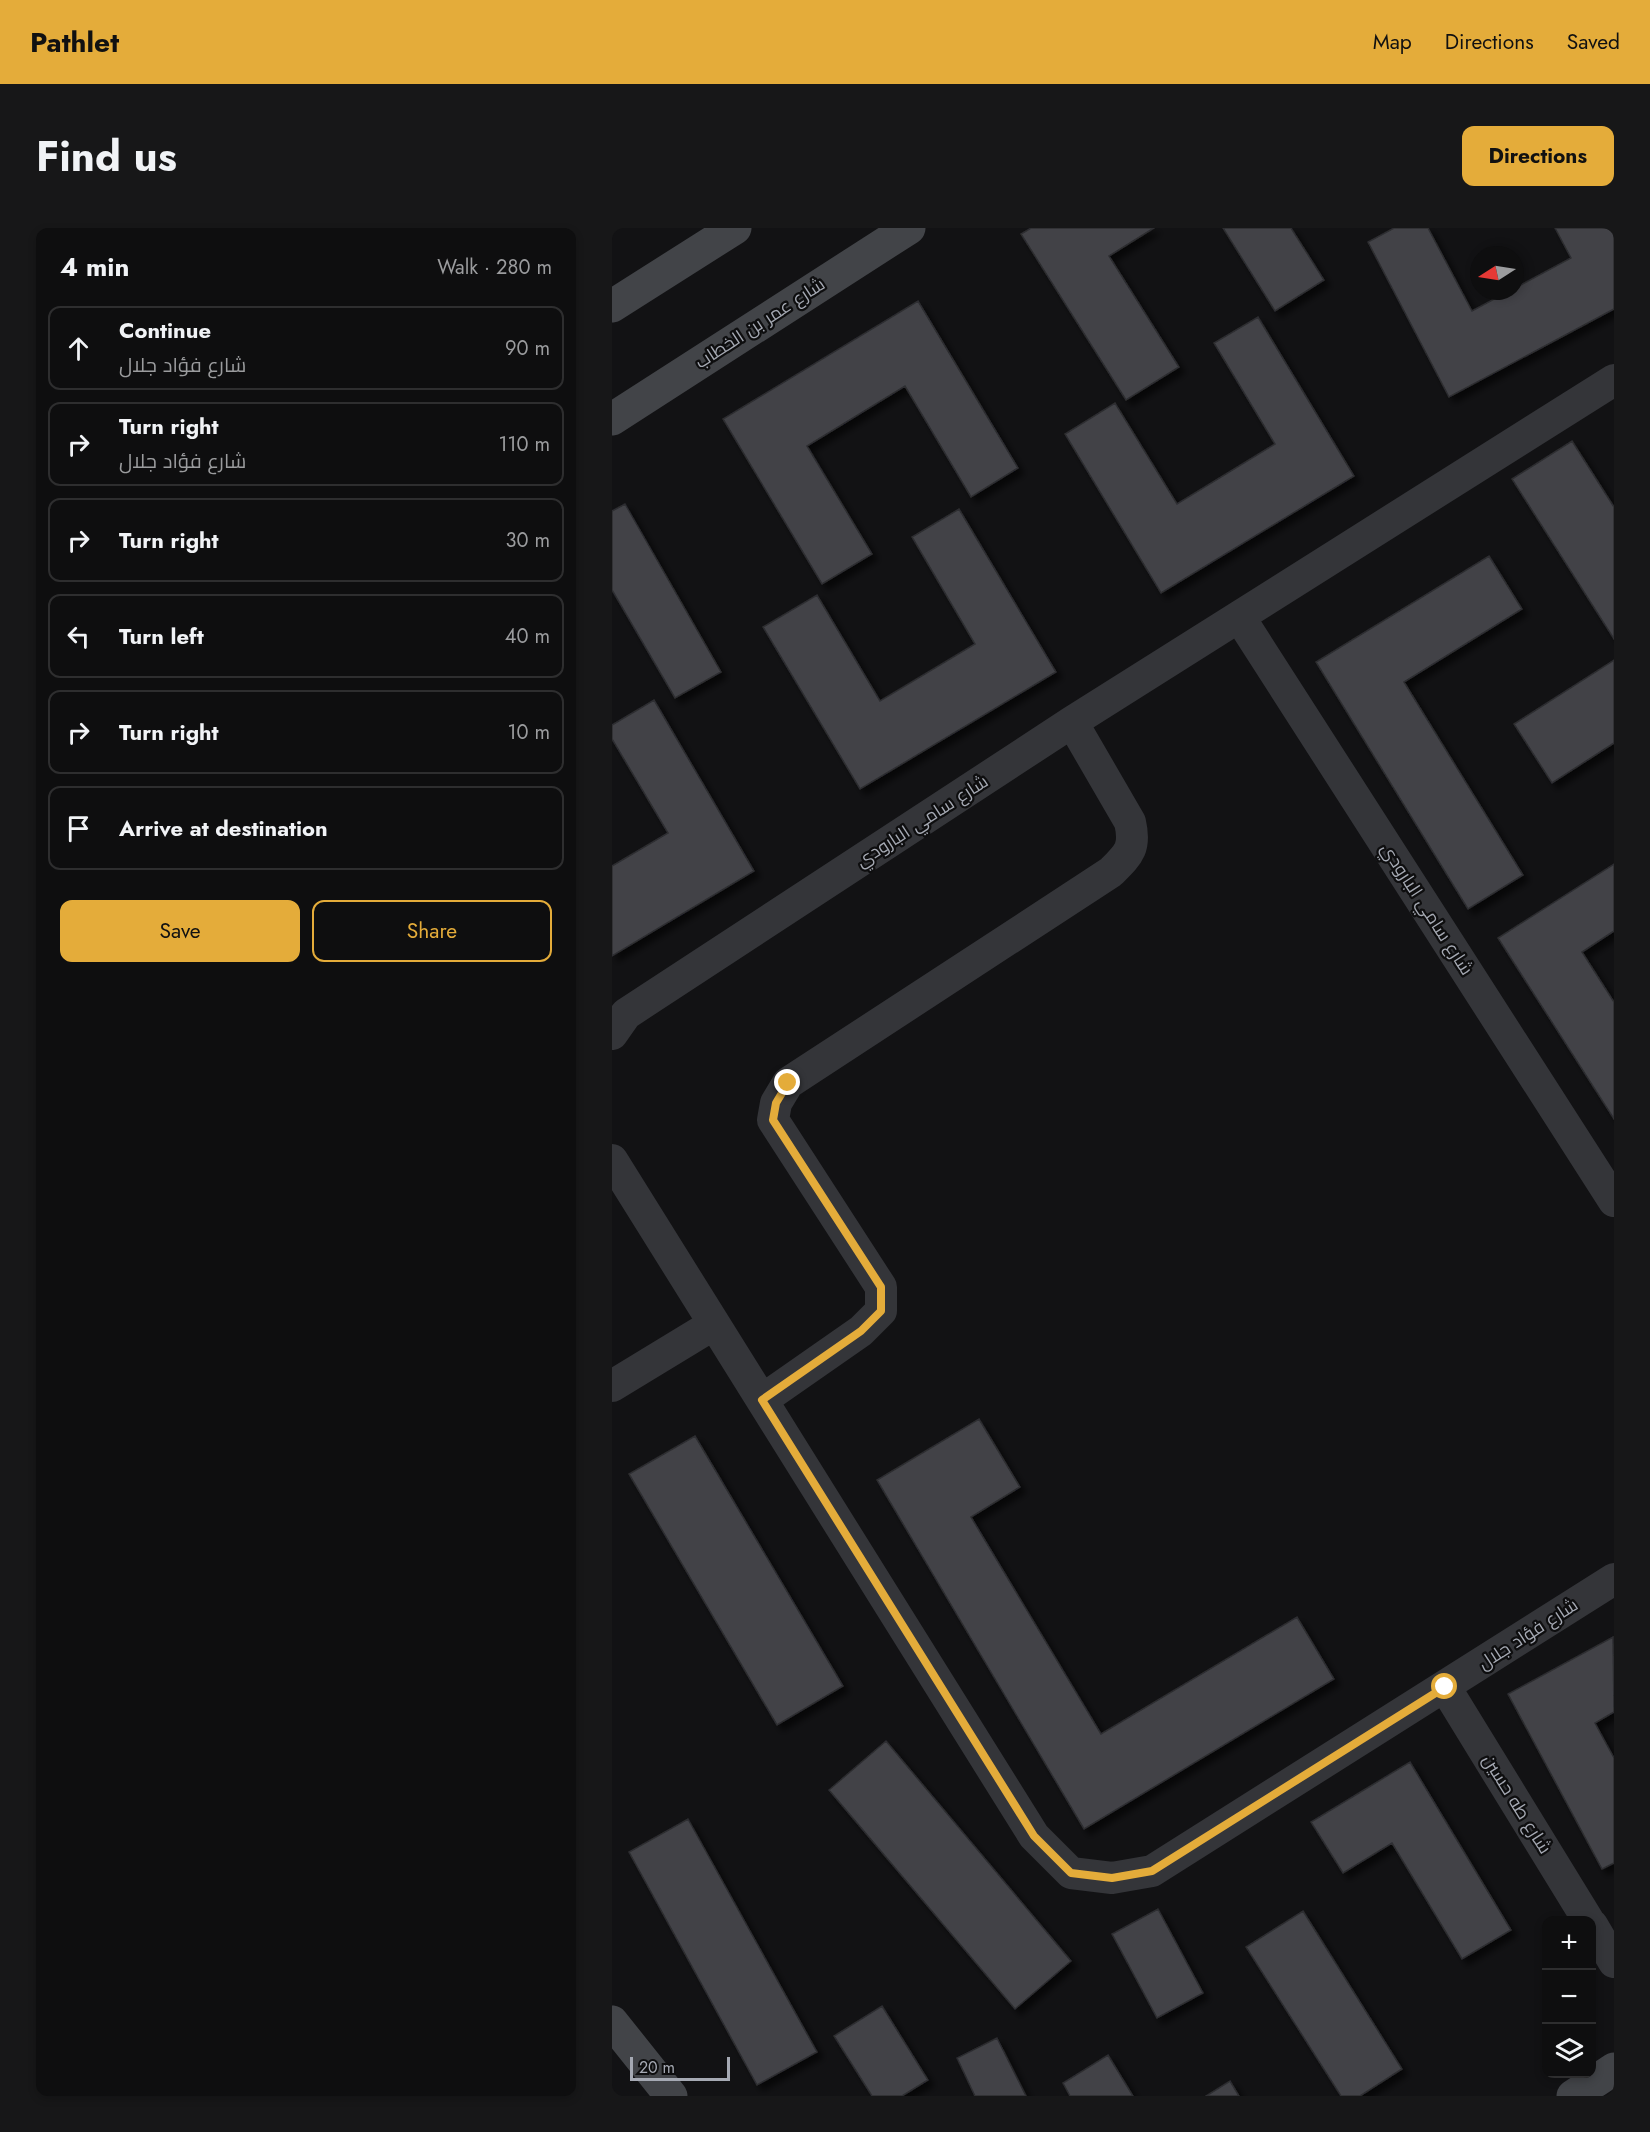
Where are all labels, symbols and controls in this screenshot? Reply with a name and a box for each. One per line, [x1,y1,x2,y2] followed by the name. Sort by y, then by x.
[30,22,119,63] text: Pathlet
[1373,27,1412,57] text: Map
[1445,27,1534,57] text: Directions
[1567,27,1620,57] text: Saved
[36,126,177,187] text: Find us
[1462,126,1614,186] button: Directions
[1470,246,1524,300] north arrow
[60,248,129,286] text: 4 min
[437,253,552,282] text: Walk · 280 m
[690,271,830,375] street label: شارع عمر بن الخطاب
[119,314,211,346] text: Continue
[62,332,95,365] icon: ahead
[505,334,550,363] text: 90 m
[119,351,246,380] text: شارع فؤاد جلال
[119,410,219,442] text: Turn right
[62,428,95,461] icon: right
[498,430,550,459] text: 110 m
[119,447,246,476] text: شارع فؤاد جلال
[62,524,95,557] icon: right
[119,524,219,556] text: Turn right
[505,526,550,555] text: 30 m
[62,620,95,653] icon: left
[119,620,204,652] text: Turn left
[505,622,550,651] text: 40 m
[62,716,95,749] icon: right
[119,716,219,748] text: Turn right
[507,718,550,747] text: 10 m
[851,768,994,874] street label: شارع سامي البارودي
[62,812,95,845] icon: arrive
[119,812,328,844] text: Arrive at destination
[1374,838,1480,981] street label: شارع سامي البارودي
[60,900,300,962] button: Save
[312,900,552,962] button: Share
[774,1069,800,1095] route end
[1473,1592,1583,1676] street label: شارع فؤاد جلال
[1431,1673,1457,1699] route start
[1476,1749,1558,1859] street label: شارع طه حسين
[1542,1916,1596,2078] map controls
[1542,1916,1596,1970] button: +
[1542,1970,1596,2024] button: −
[1542,2024,1596,2078] button: layers
[630,2054,730,2082] scale bar
[639,2056,675,2079] text: 20 m

